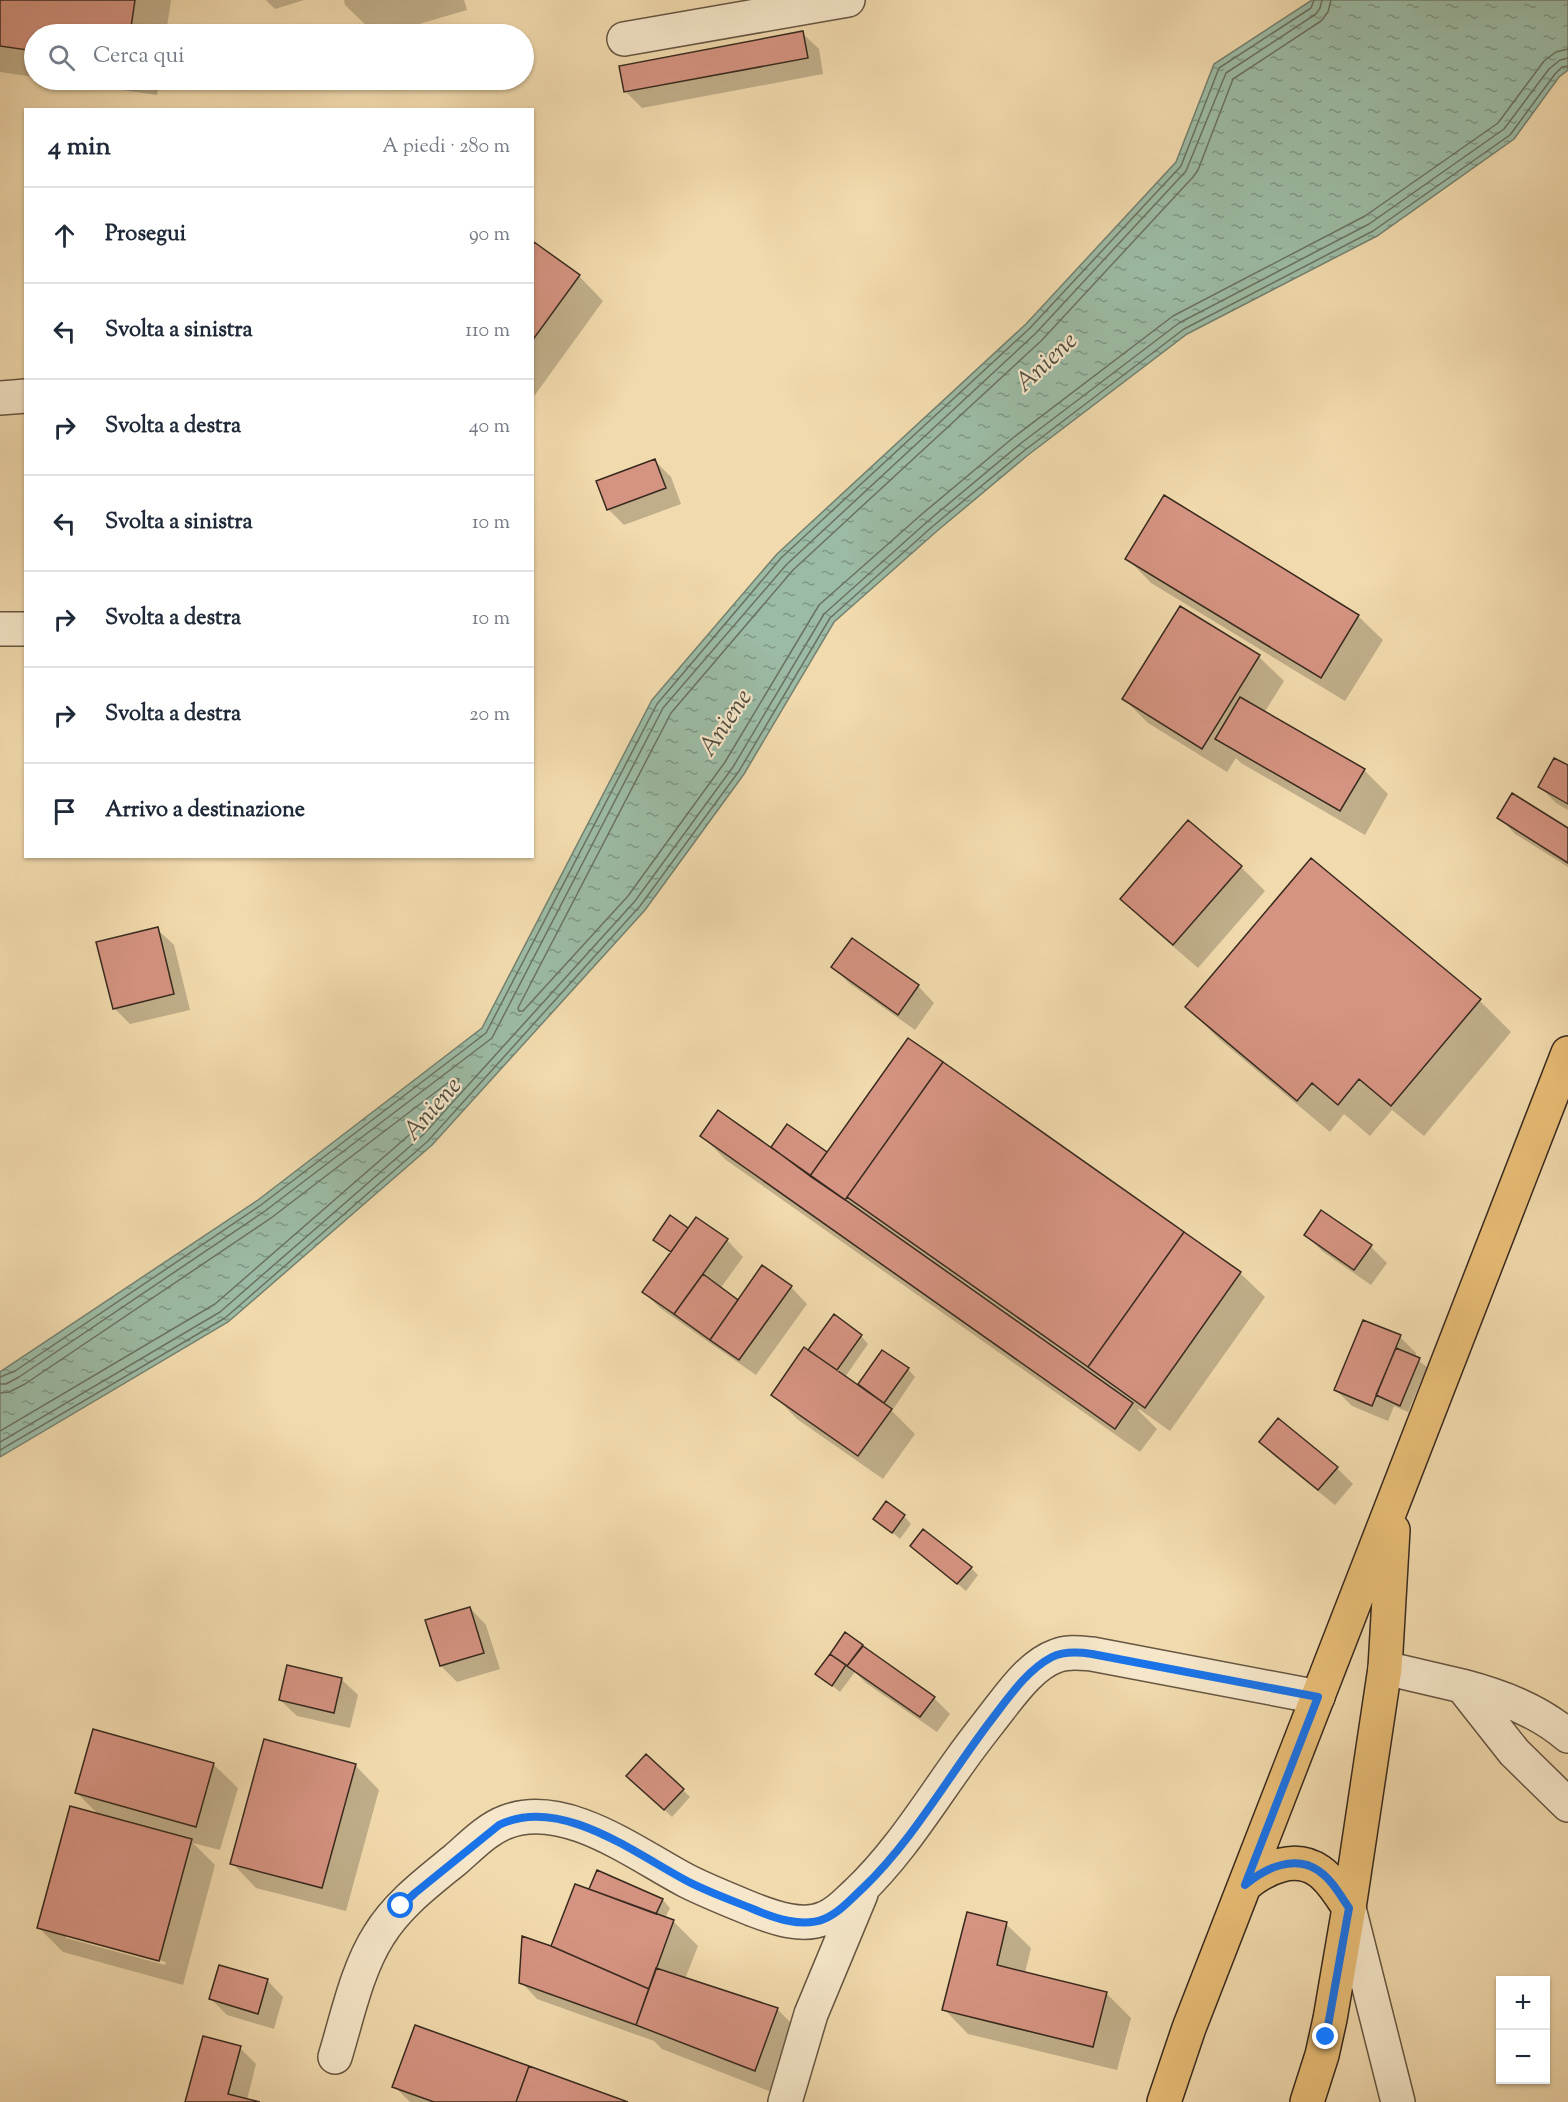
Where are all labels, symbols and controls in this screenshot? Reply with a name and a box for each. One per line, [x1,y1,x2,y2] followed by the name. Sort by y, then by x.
[24,24,534,90] search box
[45,41,78,74] icon: search
[93,41,184,73] text: Cerca qui
[48,129,111,166] text: 4 min
[382,133,510,162] text: A piedi · 280 m
[48,219,81,252] icon: ahead
[105,219,186,251] text: Prosegui
[469,221,510,250] text: 90 m
[48,315,81,348] icon: left
[105,315,253,347] text: Svolta a sinistra
[465,317,510,346] text: 110 m
[1007,324,1087,402] water label: Aniene
[48,411,81,444] icon: right
[105,411,241,443] text: Svolta a destra
[469,413,510,442] text: 40 m
[48,507,81,540] icon: left
[105,507,253,539] text: Svolta a sinistra
[472,509,510,538] text: 10 m
[48,603,81,636] icon: right
[105,603,241,635] text: Svolta a destra
[472,605,510,634] text: 10 m
[690,682,762,765] water label: Aniene
[48,699,81,732] icon: right
[105,699,241,731] text: Svolta a destra
[469,701,510,730] text: 20 m
[48,795,81,828] icon: arrive
[105,795,305,827] text: Arrivo a destinazione
[395,1069,471,1150] water label: Aniene
[387,1892,413,1918] route start
[1496,1976,1550,2084] map controls
[1496,1976,1550,2030] button: +
[1312,2023,1338,2049] route end
[1496,2030,1550,2084] button: −

